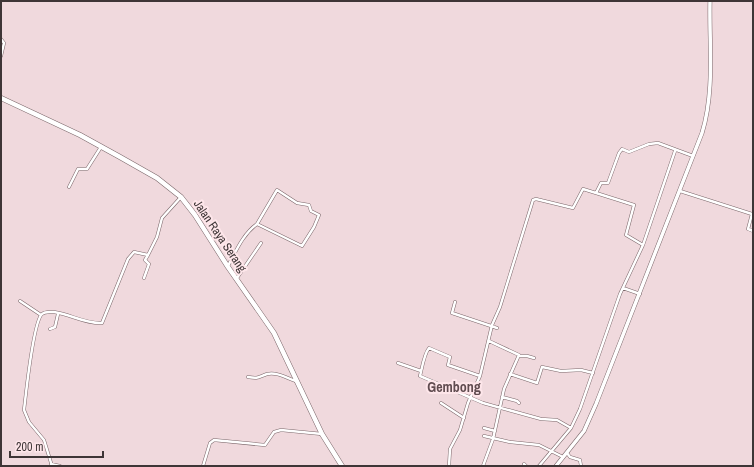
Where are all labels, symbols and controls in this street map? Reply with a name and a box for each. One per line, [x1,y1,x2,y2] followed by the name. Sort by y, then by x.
[190,197,250,276] street label: Jalan Raya Serang
[427,378,481,396] district label: Gembong
[10,433,103,459] scale bar
[16,439,43,455] text: 200 m

